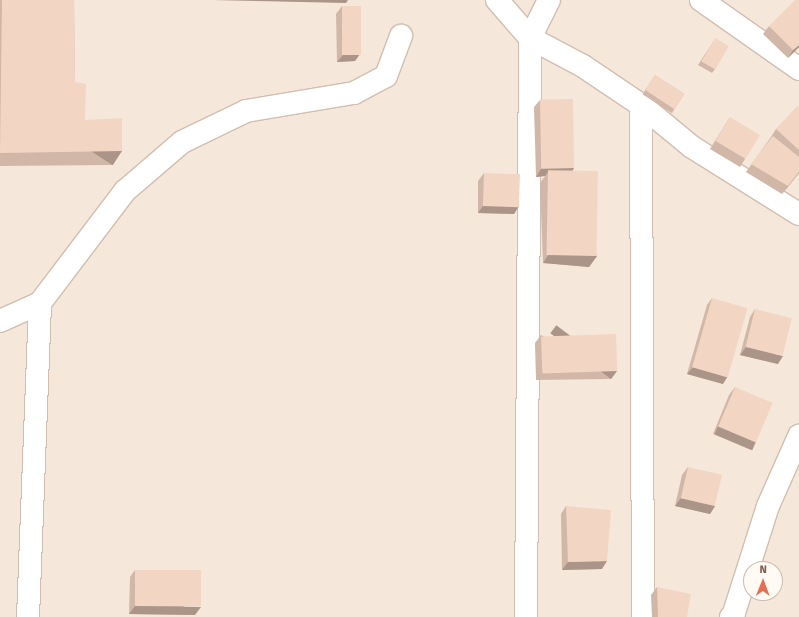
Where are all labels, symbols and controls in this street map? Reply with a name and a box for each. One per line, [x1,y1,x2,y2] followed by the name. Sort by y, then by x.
[743,561,783,601] north arrow
[759,563,767,576] text: N

